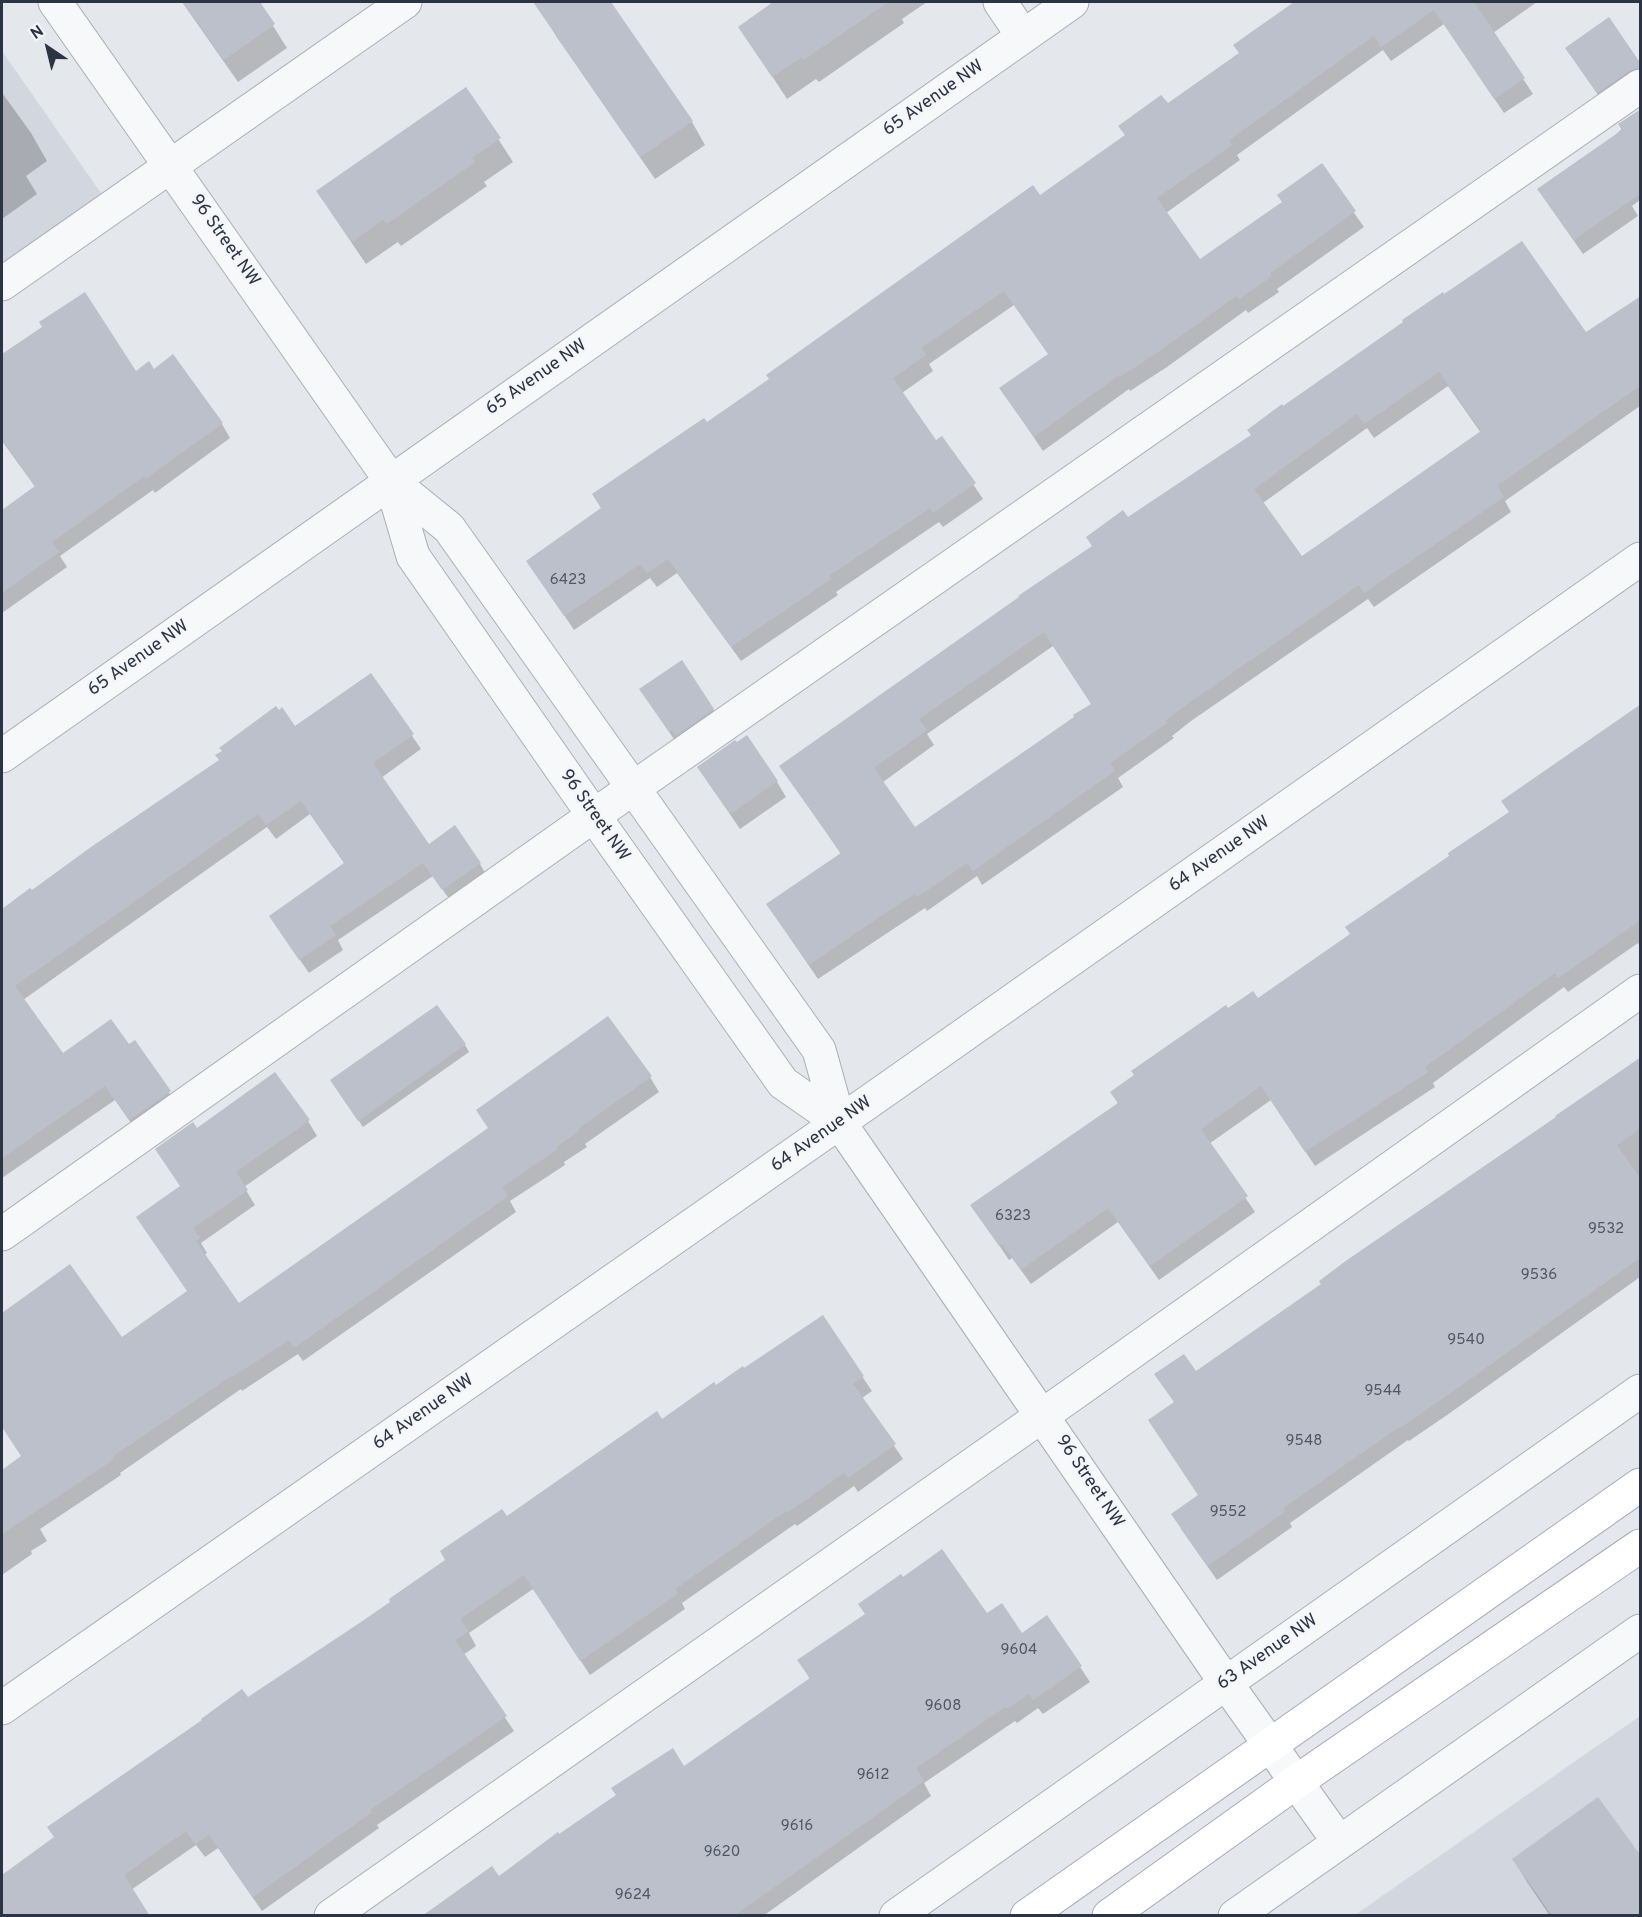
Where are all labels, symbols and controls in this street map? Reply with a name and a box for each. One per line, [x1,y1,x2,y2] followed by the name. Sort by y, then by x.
[18,18,78,78] north arrow
[27,22,48,45] text: N
[879,56,989,142] street label: 65 Avenue NW
[184,191,264,291] street label: 96 Street NW
[482,335,592,421] street label: 65 Avenue NW
[550,572,586,590] house number: 6423
[84,616,194,702] street label: 65 Avenue NW
[554,766,634,866] street label: 96 Street NW
[1165,812,1275,898] street label: 64 Avenue NW
[767,1092,877,1178] street label: 64 Avenue NW
[995,1208,1031,1226] house number: 6323
[1588,1221,1624,1239] house number: 9532
[1521,1267,1557,1285] house number: 9536
[1447,1332,1485,1350] house number: 9540
[369,1370,479,1456] street label: 64 Avenue NW
[1364,1383,1402,1401] house number: 9544
[1050,1432,1128,1532] street label: 96 Street NW
[1285,1433,1323,1451] house number: 9548
[1210,1504,1246,1522] house number: 9552
[1214,1610,1322,1696] street label: 63 Avenue NW
[1001,1642,1037,1660] house number: 9604
[925,1698,961,1716] house number: 9608
[857,1767,889,1785] house number: 9612
[781,1818,813,1836] house number: 9616
[704,1844,740,1862] house number: 9620
[615,1887,651,1905] house number: 9624

